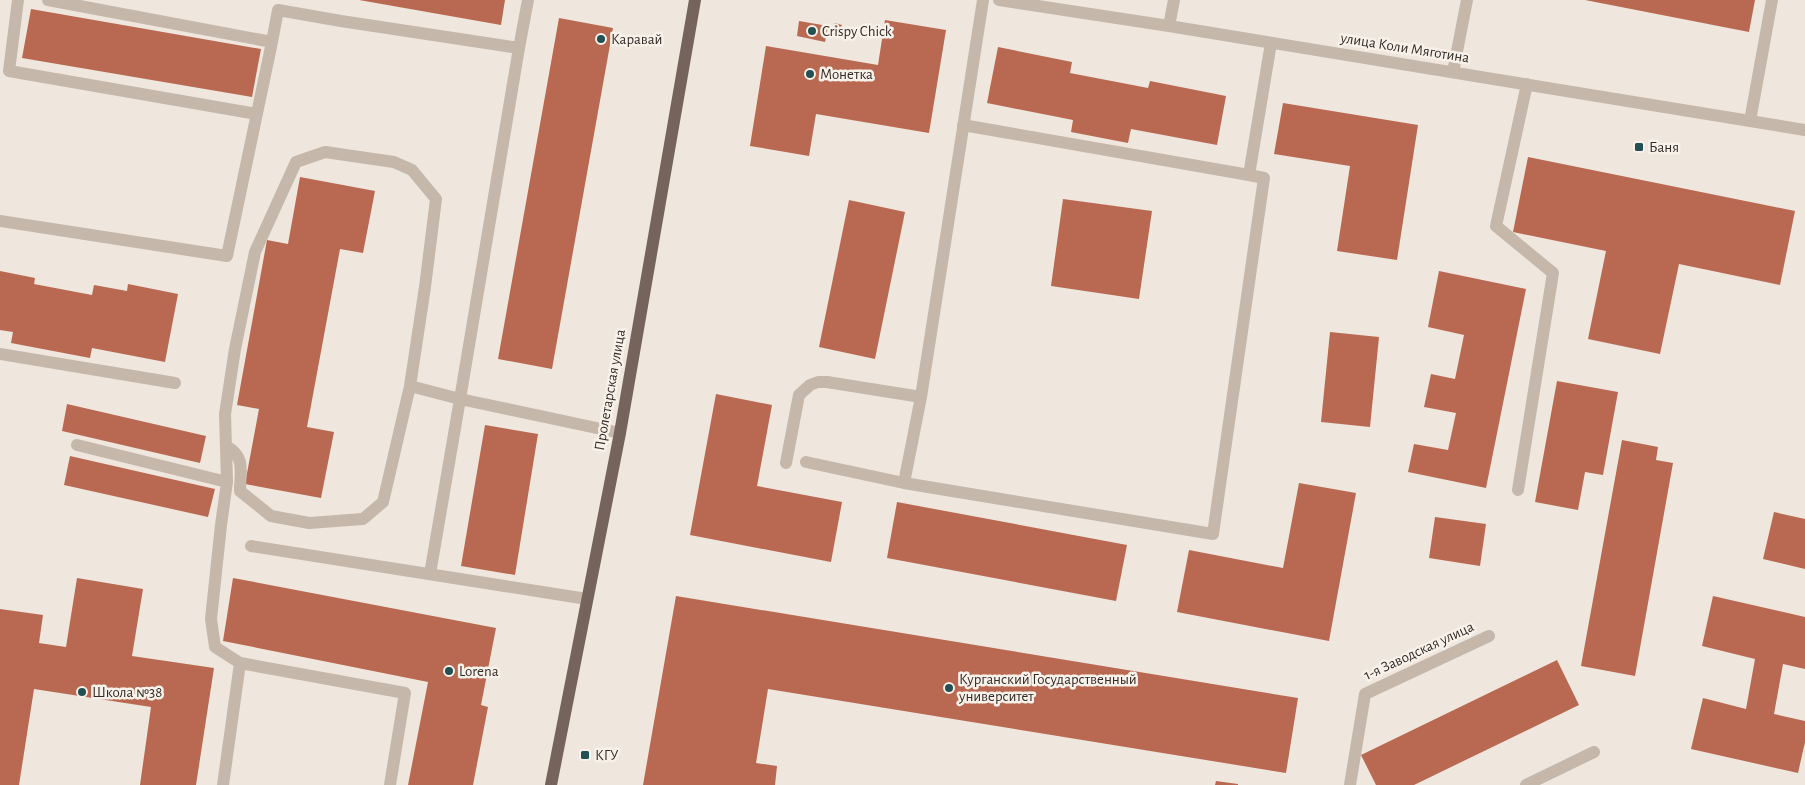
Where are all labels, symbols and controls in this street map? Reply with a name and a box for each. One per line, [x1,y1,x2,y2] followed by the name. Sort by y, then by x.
[822,24,892,39] place label: Crispy Chick
[806,25,818,37] marker: Crispy Chick
[1339,30,1471,66] street label: улица Коли Мяготина
[611,32,662,47] place label: Каравай
[595,33,607,45] marker: Каравай
[820,67,873,82] place label: Монетка
[804,68,816,80] marker: Монетка
[1649,140,1679,155] place label: Баня
[1633,141,1645,153] marker: Баня
[592,328,628,452] street label: Пролетарская улица
[1362,619,1476,683] street label: 1-я Заводская улица
[459,664,499,679] place label: Lorena
[443,665,455,677] marker: Lorena
[958,672,1137,704] place label: Курганский Государственный университет
[943,682,955,694] marker: Курганский Государственный университет
[92,685,162,700] place label: Школа №38
[76,686,88,698] marker: Школа №38
[595,748,619,763] place label: КГУ
[579,749,591,761] marker: КГУ

